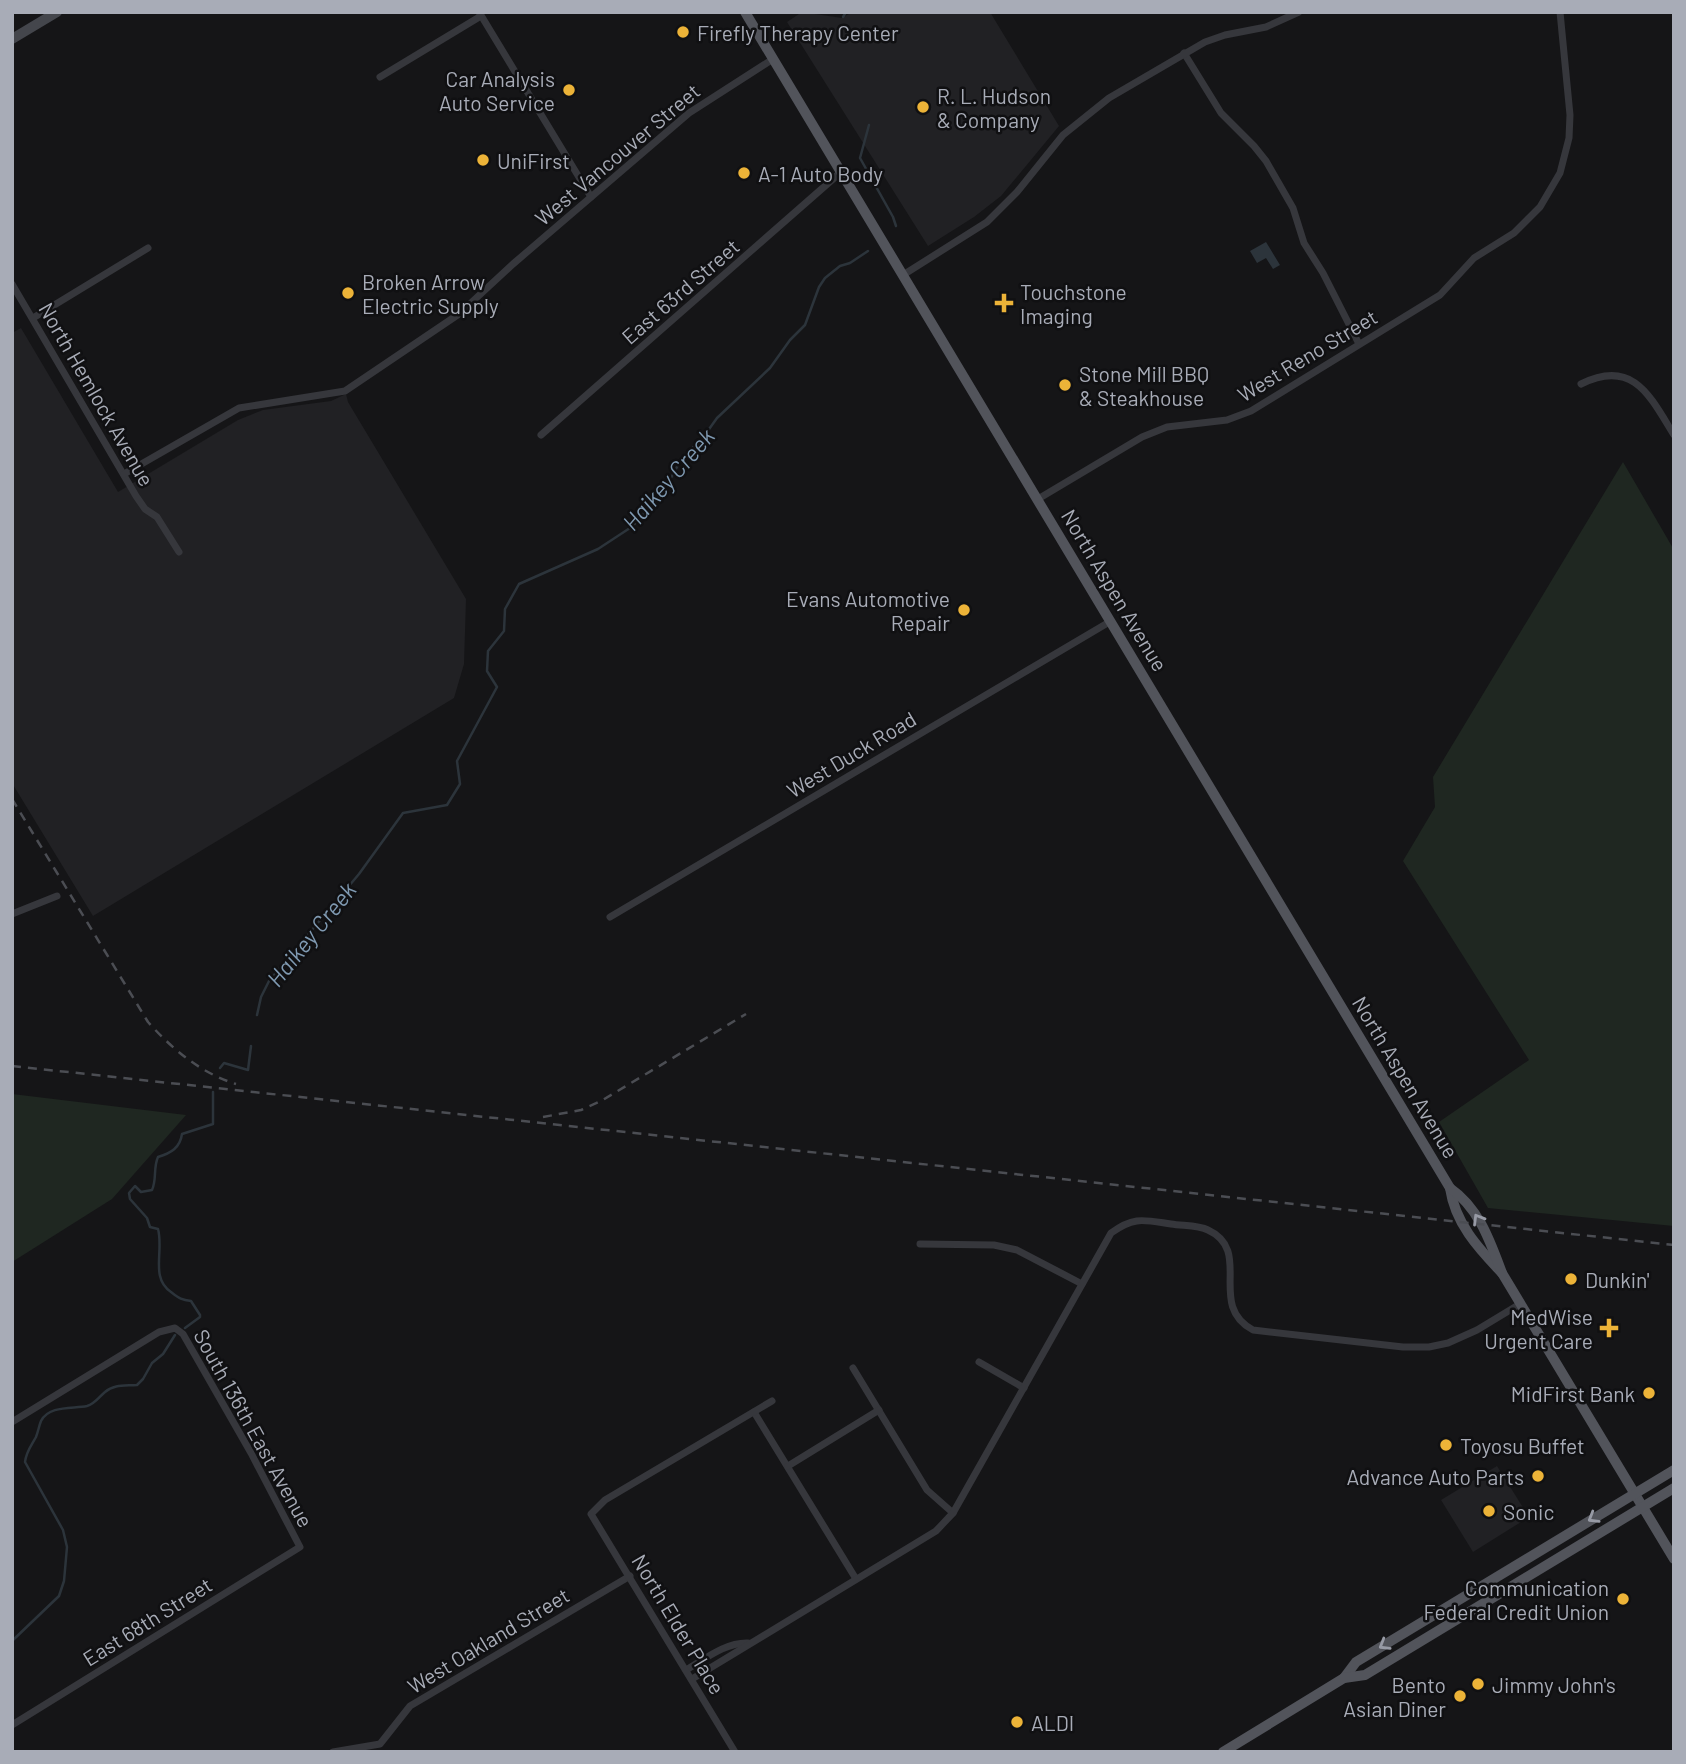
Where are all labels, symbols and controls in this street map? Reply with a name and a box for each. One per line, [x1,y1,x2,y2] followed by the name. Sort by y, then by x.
[697,20,899,45] place label: Firefly Therapy Center
[675,24,691,40] marker: Firefly Therapy Center
[439,66,555,115] place label: Car Analysis Auto Service
[530,78,704,230] street label: West Vancouver Street
[561,82,577,98] marker: Car Analysis Auto Service
[937,83,1051,132] place label: R. L. Hudson & Company
[915,99,931,115] marker: R. L. Hudson & Company
[497,148,570,173] place label: UniFirst
[475,152,491,168] marker: UniFirst
[758,161,883,186] place label: A-1 Auto Body
[736,165,752,181] marker: A-1 Auto Body
[616,233,744,349] street label: East 63rd Street
[362,269,499,318] place label: Broken Arrow Electric Supply
[1020,279,1127,328] place label: Touchstone Imaging
[340,285,356,301] marker: Broken Arrow Electric Supply
[994,293,1014,313] marker: Touchstone Imaging
[34,298,160,490] street label: North Hemlock Avenue
[1233,303,1381,407] street label: West Reno Street
[1079,361,1209,410] place label: Stone Mill BBQ & Steakhouse
[1057,377,1073,393] marker: Stone Mill BBQ & Steakhouse
[616,422,720,536] water label: Haikey Creek
[1057,504,1173,676] street label: North Aspen Avenue
[786,586,950,635] place label: Evans Automotive Repair
[956,602,972,618] marker: Evans Automotive Repair
[782,706,920,802] street label: West Duck Road
[260,876,362,992] water label: Haikey Creek
[1348,991,1464,1163] street label: North Aspen Avenue
[1473,1213,1486,1226] one-way arrow
[1585,1267,1650,1292] place label: Dunkin'
[1563,1271,1579,1287] marker: Dunkin'
[1484,1304,1593,1353] place label: MedWise Urgent Care
[1599,1318,1619,1338] marker: MedWise Urgent Care
[189,1325,319,1531] street label: South 136th East Avenue
[1511,1381,1635,1406] place label: MidFirst Bank
[1641,1385,1657,1401] marker: MidFirst Bank
[1460,1433,1585,1458] place label: Toyosu Buffet
[1438,1437,1454,1453] marker: Toyosu Buffet
[1346,1464,1524,1489] place label: Advance Auto Parts
[1530,1468,1546,1484] marker: Advance Auto Parts
[1503,1499,1554,1524] place label: Sonic
[1481,1503,1497,1519] marker: Sonic
[1588,1510,1601,1523] one-way arrow
[627,1549,731,1699] street label: North Elder Place
[78,1571,216,1671] street label: East 68th Street
[1424,1575,1609,1624] place label: Communication Federal Credit Union
[403,1582,573,1698] street label: West Oakland Street
[1615,1591,1631,1607] marker: Communication Federal Credit Union
[1378,1637,1391,1650] one-way arrow
[1343,1672,1446,1721] place label: Bento Asian Diner
[1492,1672,1616,1697] place label: Jimmy John's
[1470,1676,1486,1692] marker: Jimmy John's
[1452,1688,1468,1704] marker: Bento Asian Diner
[1031,1710,1074,1735] place label: ALDI
[1009,1714,1025,1730] marker: ALDI

